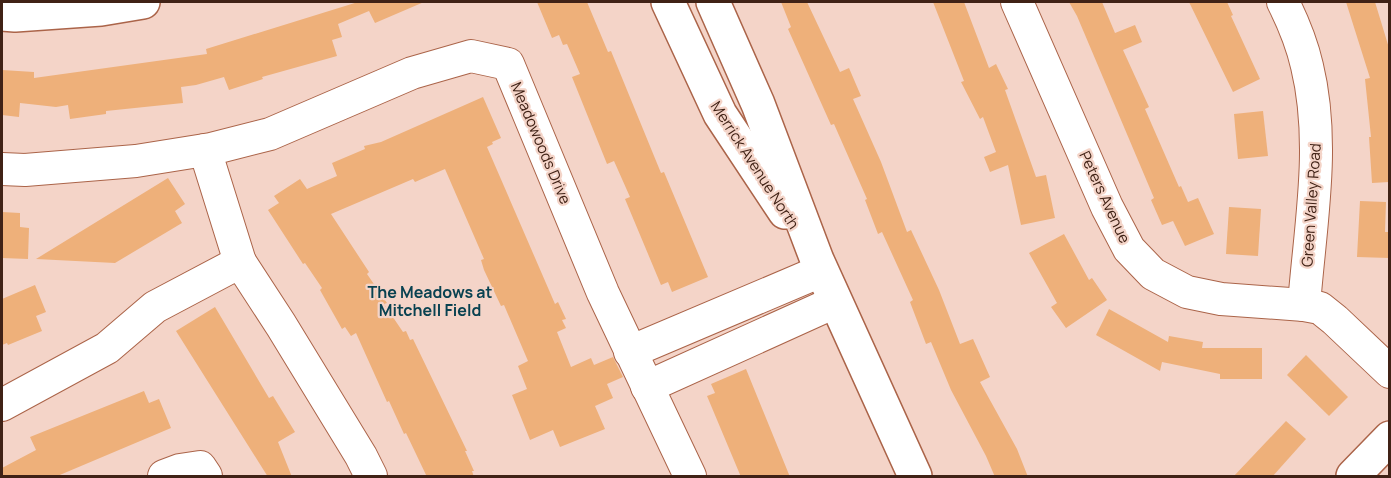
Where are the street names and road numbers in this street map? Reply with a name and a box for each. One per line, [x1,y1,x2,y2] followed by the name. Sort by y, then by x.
[506,79,576,208] street label: Meadowoods Drive
[706,97,804,233] street label: Merrick Avenue North
[1296,142,1326,268] street label: Green Valley Road
[1074,147,1136,247] street label: Peters Avenue

